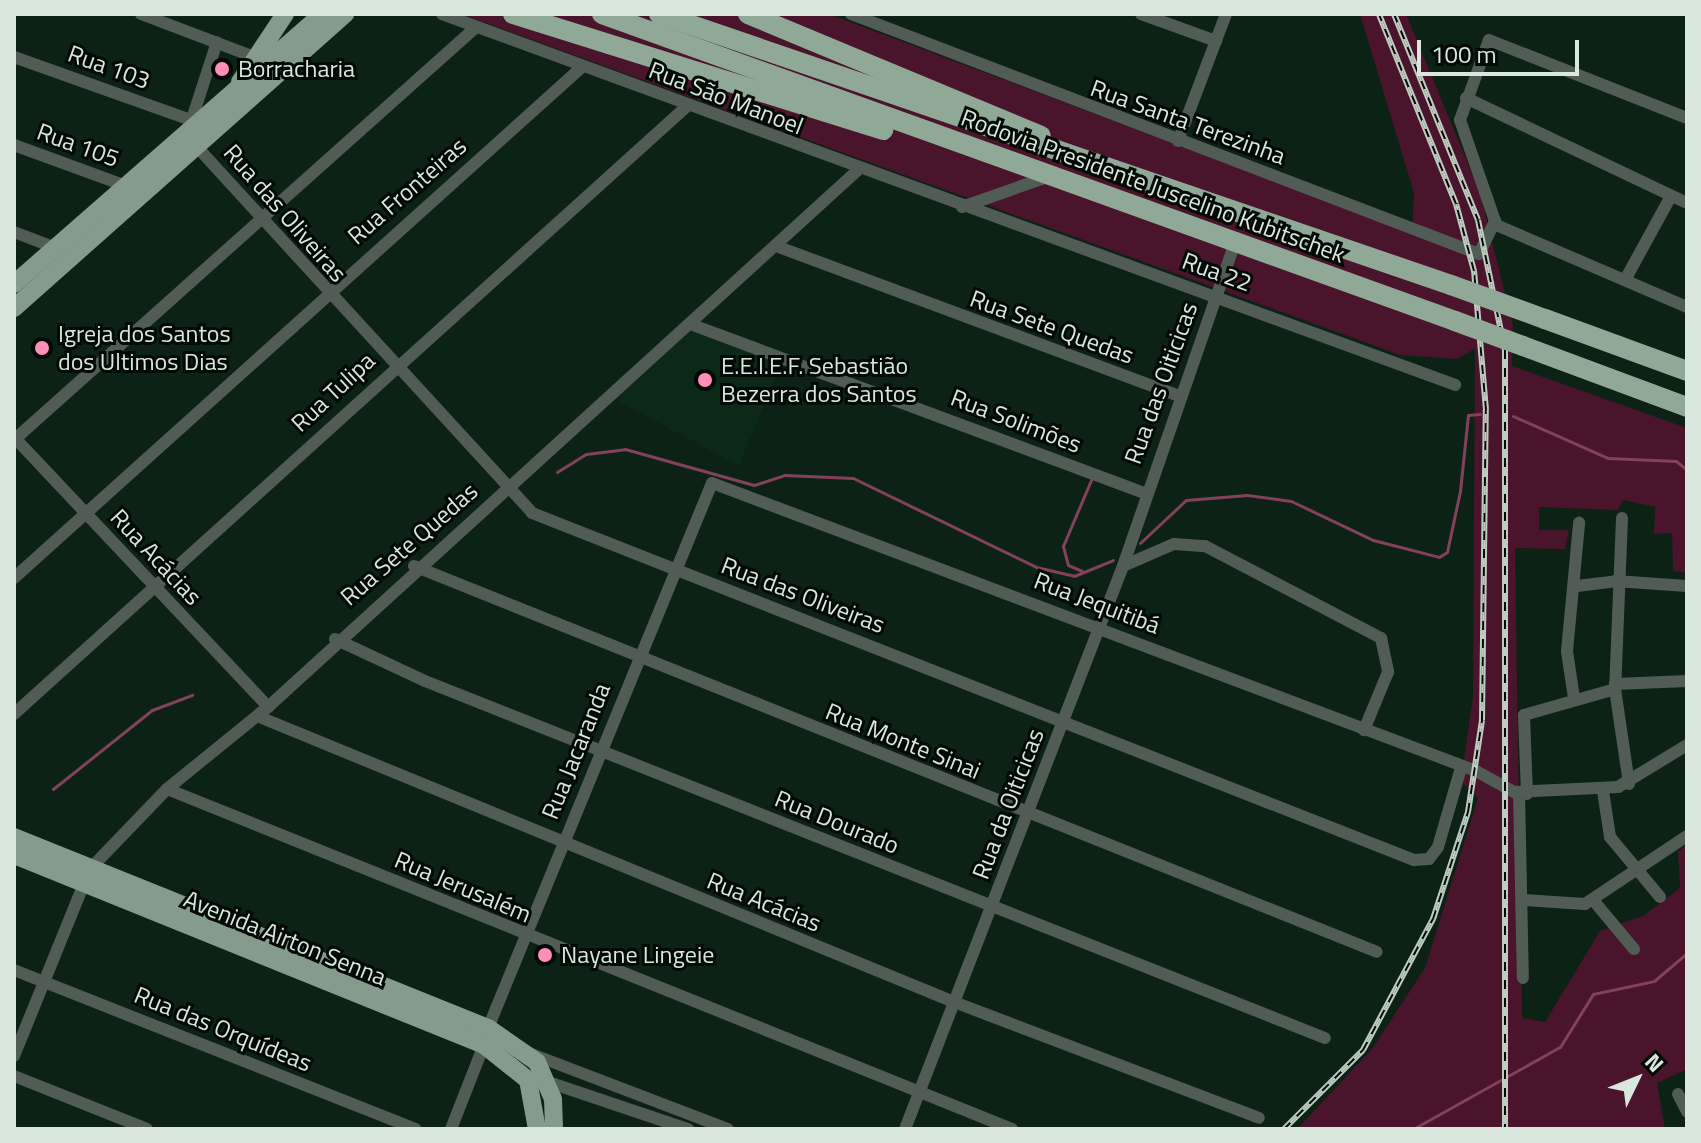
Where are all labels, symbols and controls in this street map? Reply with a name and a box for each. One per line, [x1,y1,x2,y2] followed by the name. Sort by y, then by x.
[1421,24,1583,74] scale bar
[1431,36,1497,72] text: 100 m
[64,39,154,95] street label: Rua 103
[238,55,355,83] place label: Borracharia
[645,55,807,141] street label: Rua São Manoel
[213,60,231,78] marker: Borracharia
[1087,73,1289,171] street label: Rua Santa Terezinha
[957,103,1349,269] street label: Rodovia Presidente Juscelino Kubitschek
[33,117,123,173] street label: Rua 105
[342,132,472,250] street label: Rua Fronteiras
[217,138,353,288] street label: Rua das Oliveiras
[1178,246,1256,298] street label: Rua 22
[966,284,1138,370] street label: Rua Sete Quedas
[1118,298,1204,468] street label: Rua das Oiticicas
[58,320,231,376] place label: Igreja dos Santos dos Ultimos Dias
[33,339,51,357] marker: Igreja dos Santos dos Ultimos Dias
[285,346,381,438] street label: Rua Tulipa
[721,352,917,408] place label: E.E.I.E.F. Sebastião Bezerra dos Santos
[696,371,714,389] marker: E.E.I.E.F. Sebastião Bezerra dos Santos
[947,383,1085,459] street label: Rua Solimões
[335,477,483,611] street label: Rua Sete Quedas
[104,503,208,611] street label: Rua Acácias
[717,551,889,639] street label: Rua das Oliveiras
[1030,566,1164,640] street label: Rua Jequitibá
[536,679,616,823] street label: Rua Jacaranda
[821,697,985,785] street label: Rua Monte Sinai
[966,725,1050,883] street label: Rua da Oiticicas
[771,784,903,860] street label: Rua Dourado
[390,845,536,929] street label: Rua Jerusalém
[703,866,825,938] street label: Rua Acácias
[180,884,390,992] street label: Avenida Airton Senna
[561,941,714,969] place label: Nayane Lingeie
[536,946,554,964] marker: Nayane Lingeie
[130,980,316,1078] street label: Rua das Orquídeas
[1597,1039,1677,1119] north arrow
[1637,1045,1672,1080] text: N

